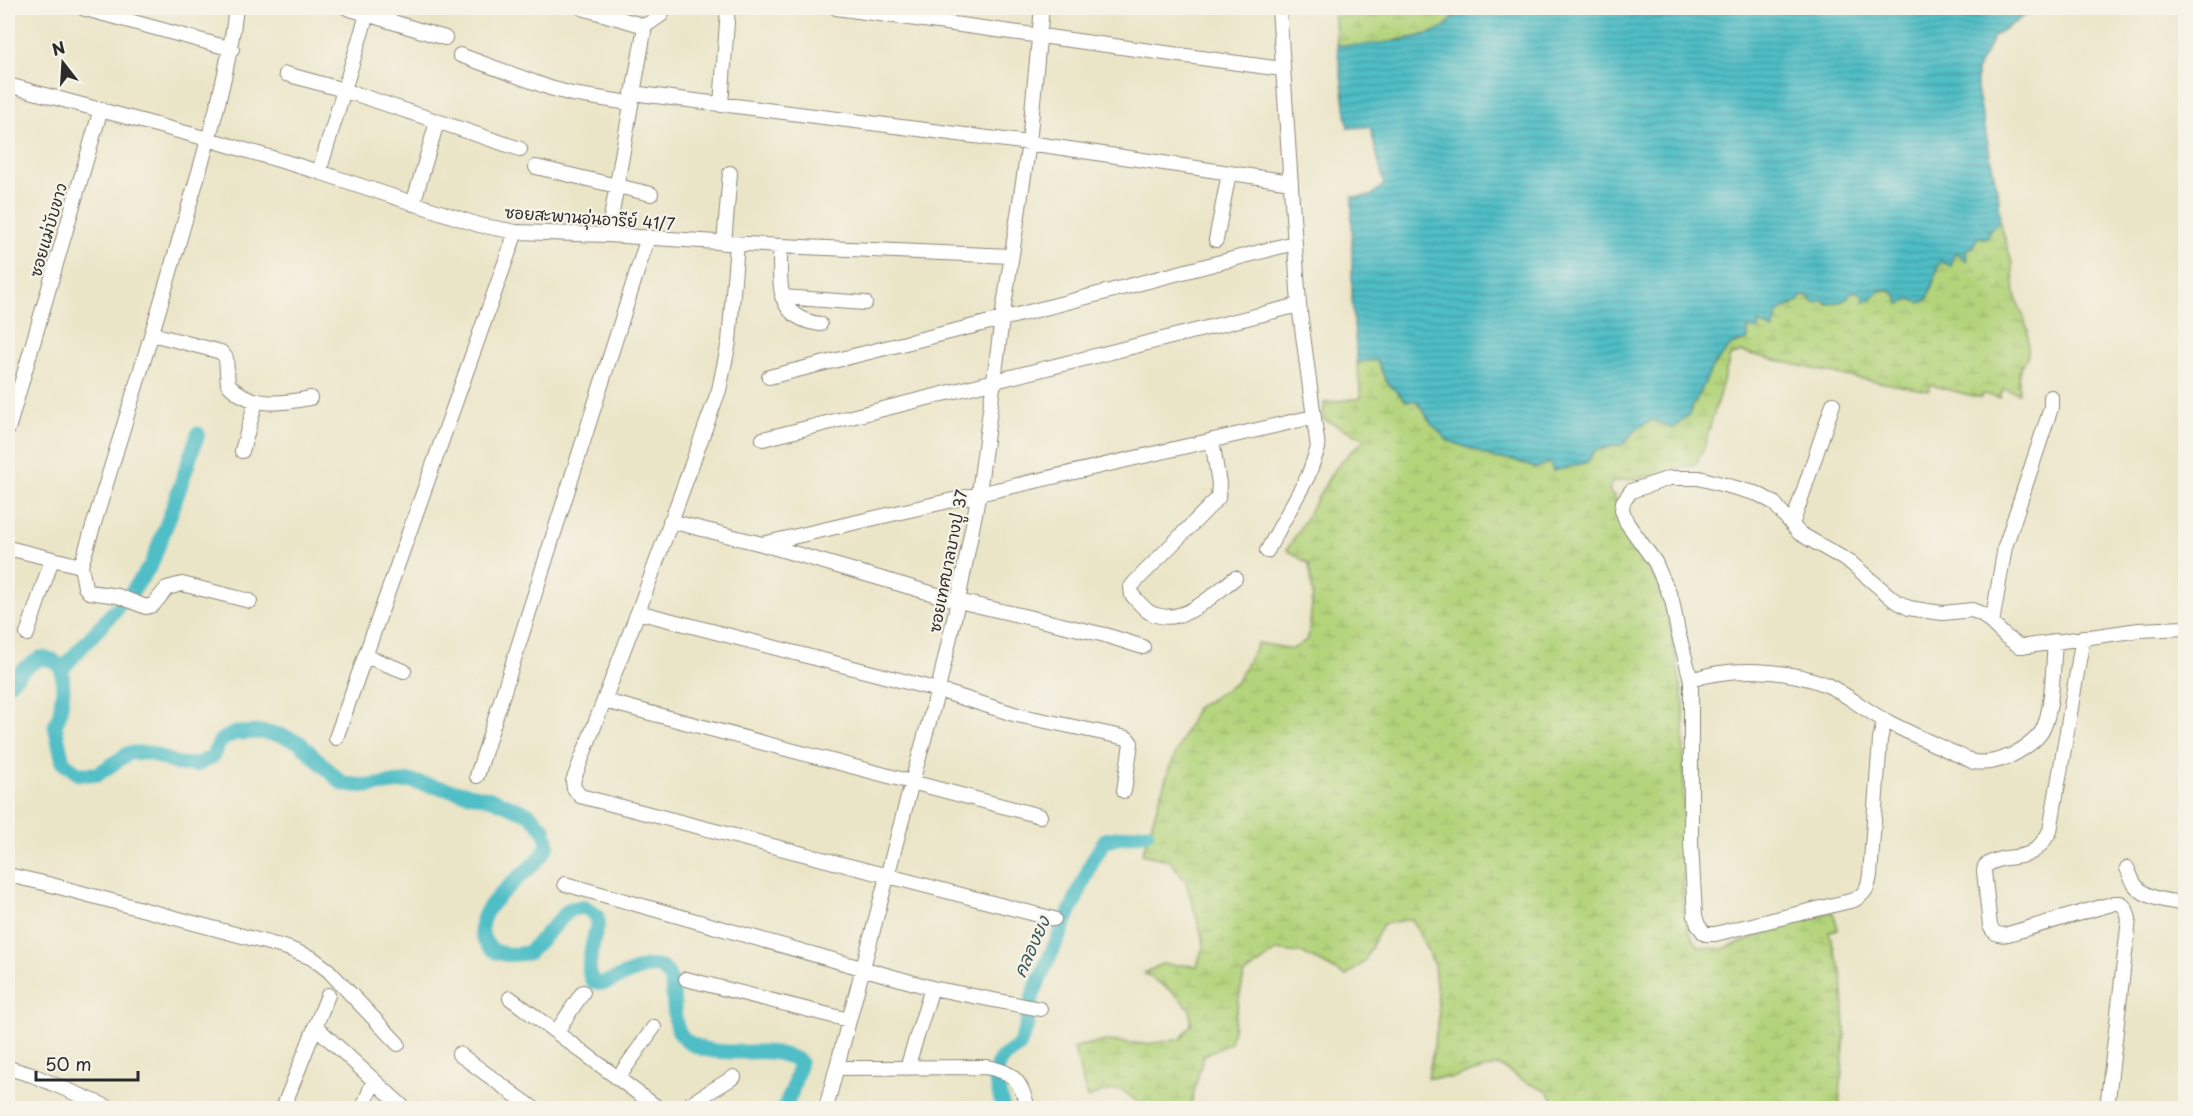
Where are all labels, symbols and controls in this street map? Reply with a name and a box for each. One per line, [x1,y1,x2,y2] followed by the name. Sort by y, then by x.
[33,33,93,93] north arrow
[49,34,68,61] text: N
[22,180,72,280] street label: ซอยแม่บับขาว
[504,199,676,237] street label: ซอยสะพานอุ่นอารีย์ 41/7
[921,487,975,635] street label: ซอยเทศบาลบางปู 37
[1005,910,1057,981] water label: คลองยง
[36,1044,138,1082] scale bar
[45,1050,92,1077] text: 50 m

